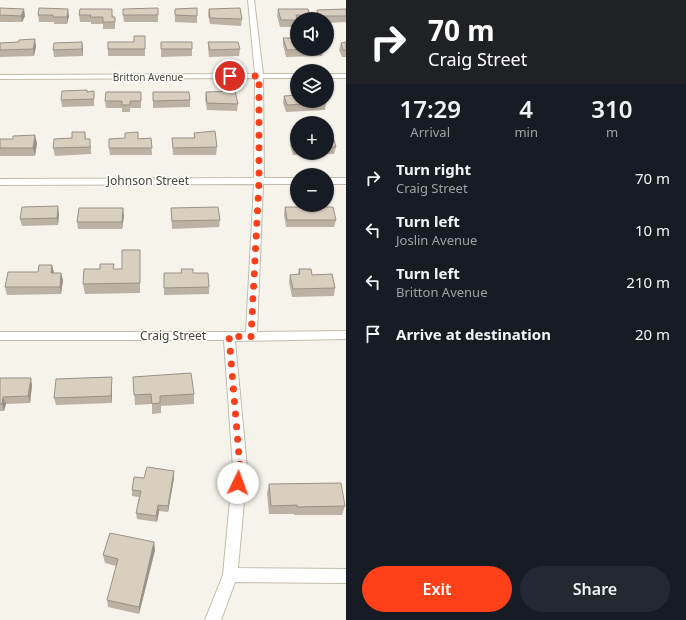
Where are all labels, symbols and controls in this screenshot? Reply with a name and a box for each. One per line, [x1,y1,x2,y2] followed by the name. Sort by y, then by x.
[428,11,495,49] text: 70 m
[290,12,334,212] map controls
[290,12,334,56] button: sound
[362,16,414,68] icon: right
[428,47,527,71] text: Craig Street
[213,59,247,93] pin
[290,64,334,108] button: layers
[219,65,241,87] icon: arrive
[113,70,184,84] street label: Britton Avenue
[399,92,461,125] text: 17:29
[519,92,533,125] text: 4
[591,92,633,125] text: 310
[290,116,334,160] button: +
[410,123,450,141] text: Arrival
[514,123,538,141] text: min
[606,123,618,141] text: m
[396,159,471,179] text: Turn right
[362,167,384,189] icon: right
[290,168,334,212] button: −
[635,168,670,188] text: 70 m
[106,172,190,189] street label: Johnson Street
[396,179,468,197] text: Craig Street
[396,211,460,231] text: Turn left
[362,219,384,241] icon: left
[635,220,670,240] text: 10 m
[396,231,477,249] text: Joslin Avenue
[396,263,460,283] text: Turn left
[362,271,384,293] icon: left
[626,272,670,292] text: 210 m
[396,283,487,301] text: Britton Avenue
[362,323,384,345] icon: arrive
[396,324,551,344] text: Arrive at destination
[635,324,670,344] text: 20 m
[140,327,207,344] street label: Craig Street
[217,462,259,504] position arrow
[362,566,512,612] button: Exit
[520,566,670,612] button: Share

